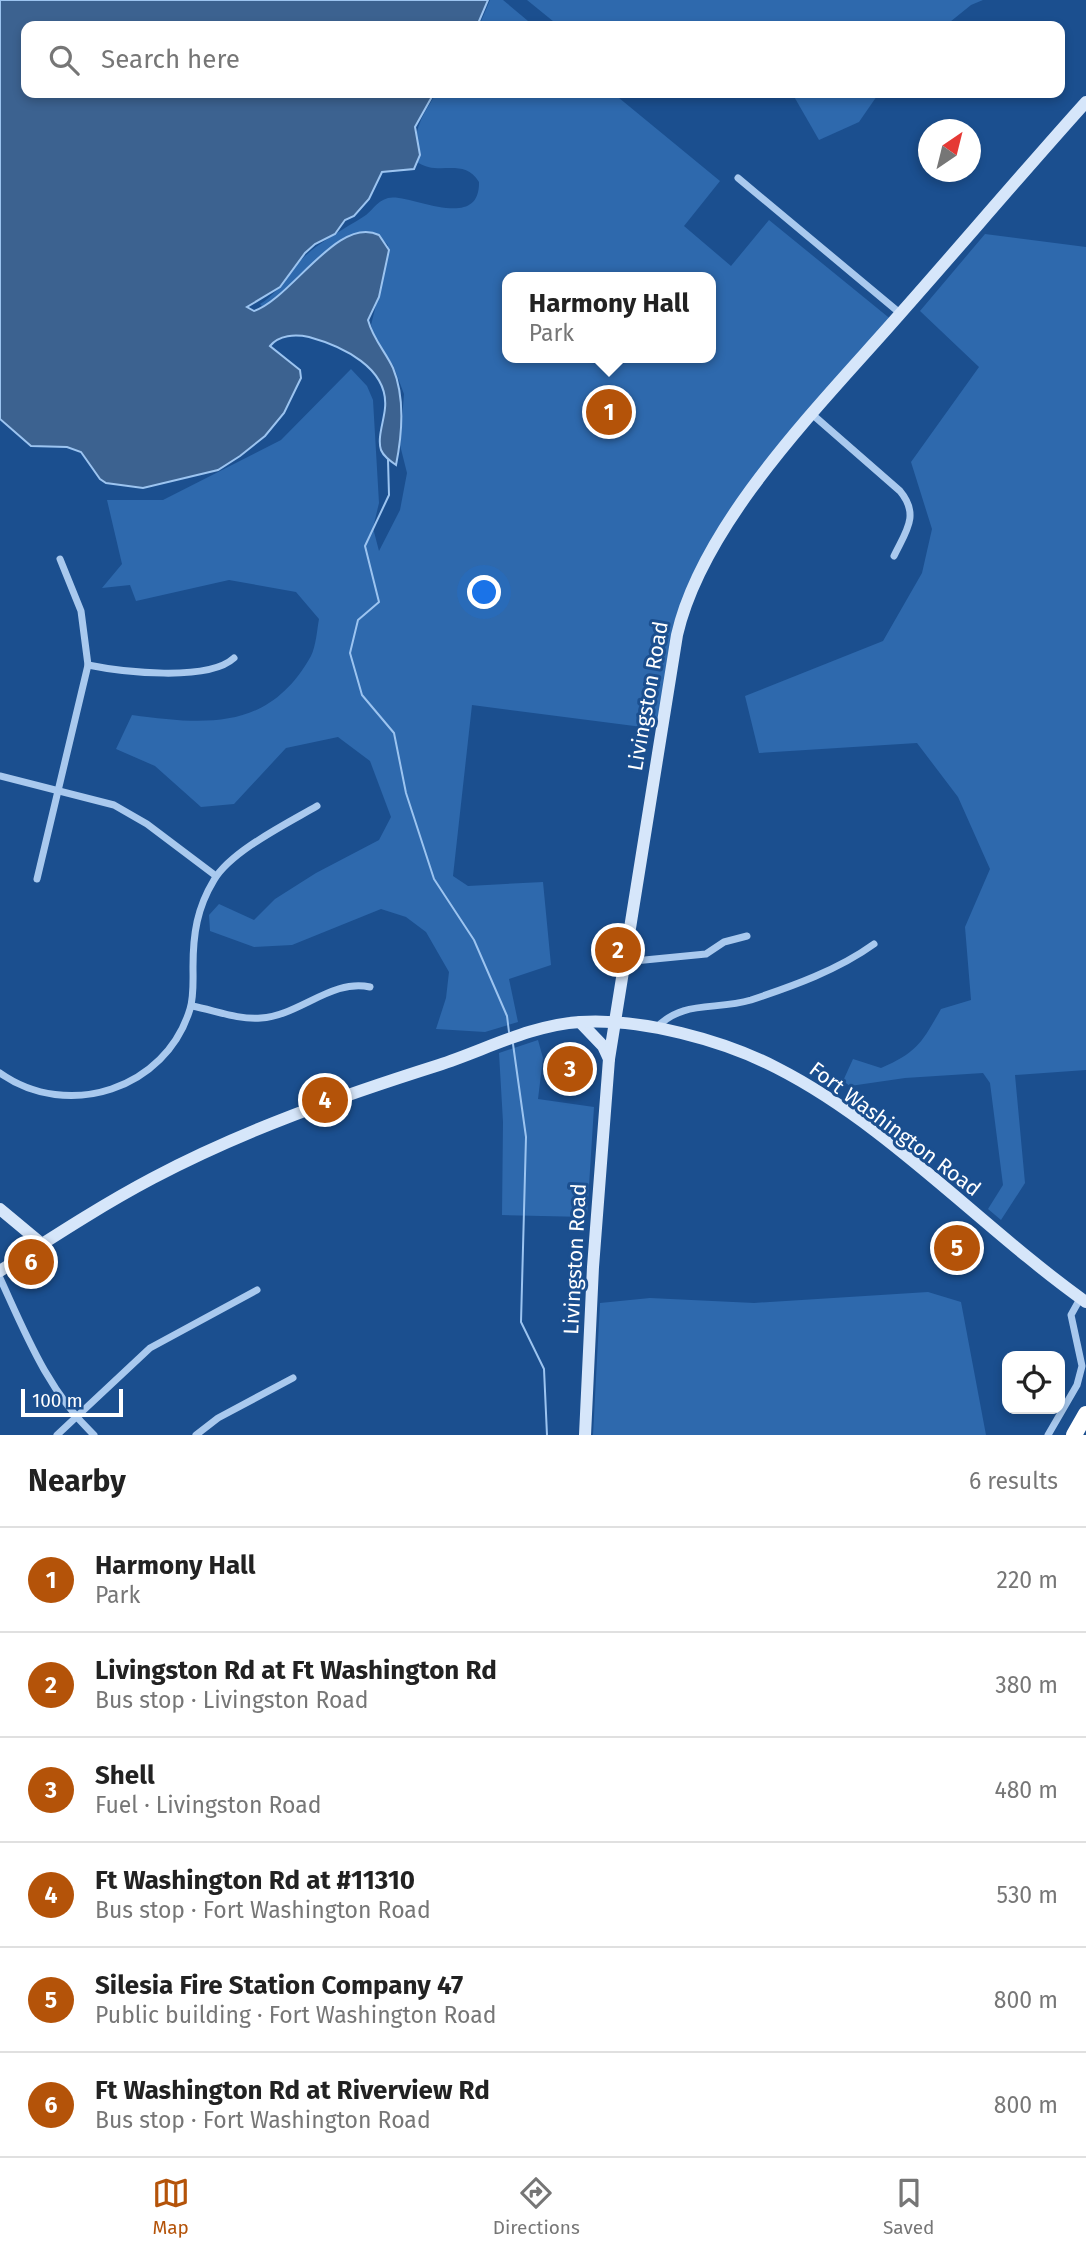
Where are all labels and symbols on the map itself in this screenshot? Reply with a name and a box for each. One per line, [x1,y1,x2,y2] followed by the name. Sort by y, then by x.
[918,119,981,182] north arrow
[586,386,632,438] pin: 1
[467,575,501,609] your location
[622,619,674,773] street label: Livingston Road
[595,924,641,976] pin: 2
[547,1043,593,1095] pin: 3
[804,1056,986,1202] street label: Fort Washington Road
[302,1074,348,1126] pin: 4
[558,1183,592,1335] street label: Livingston Road
[934,1222,980,1274] pin: 5
[8,1236,54,1288] pin: 6
[21,1386,122,1418] scale bar

